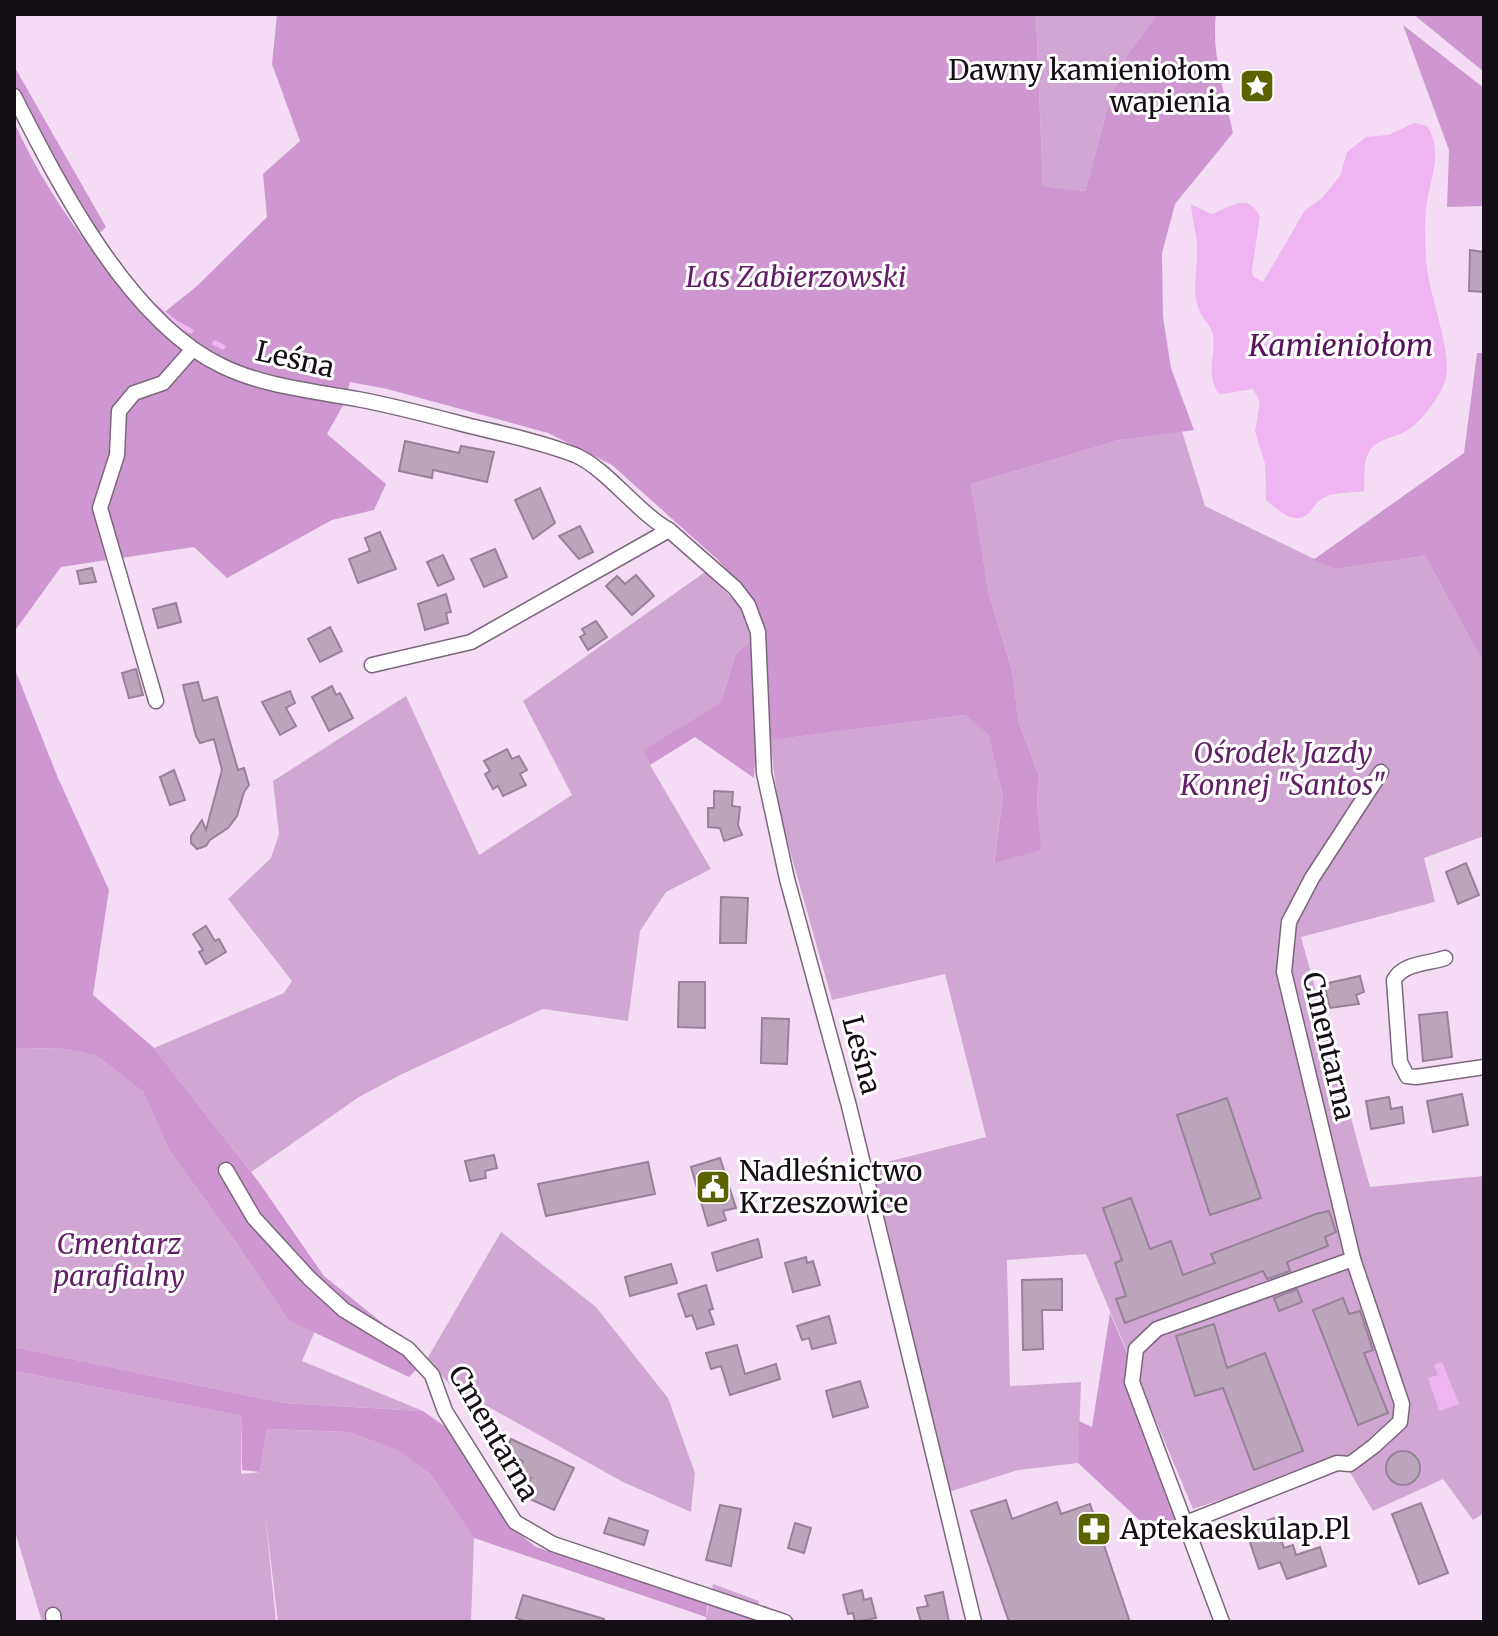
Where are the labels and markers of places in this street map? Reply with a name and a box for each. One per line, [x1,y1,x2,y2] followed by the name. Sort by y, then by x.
[948,52,1231,120] place label: Dawny kamieniołom wapienia
[1238,67,1276,105] place icon: Dawny kamieniołom wapienia
[739,1153,922,1221] place label: Nadleśnictwo Krzeszowice
[694,1168,732,1206] public building icon: Nadleśnictwo Krzeszowice
[1075,1510,1113,1548] pharmacy icon: Aptekaeskulap.Pl
[1119,1511,1351,1547] place label: Aptekaeskulap.Pl

